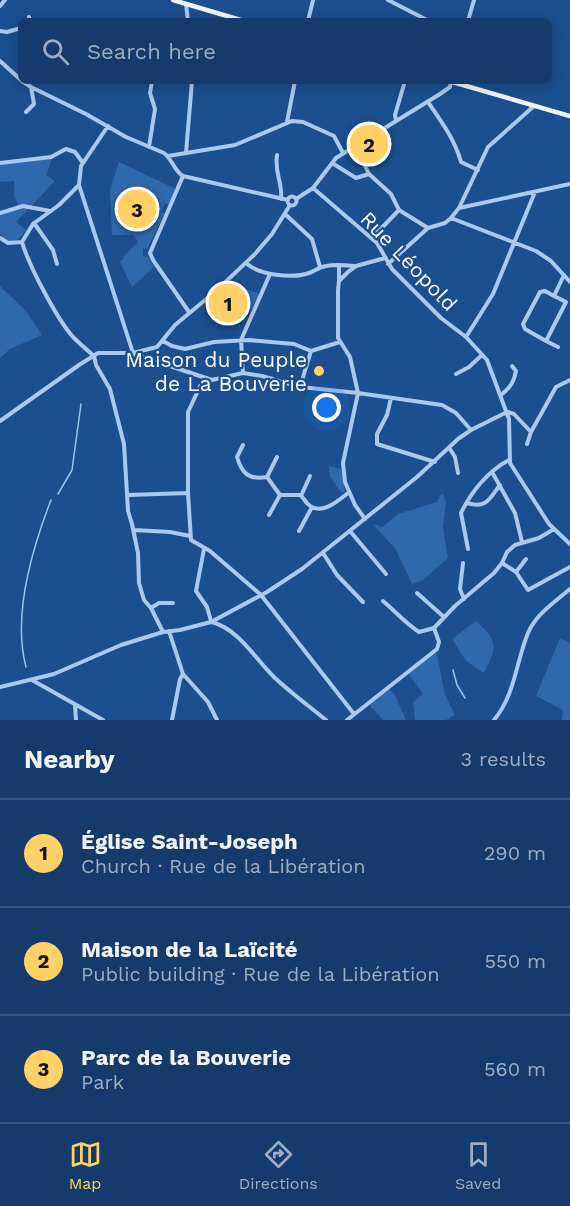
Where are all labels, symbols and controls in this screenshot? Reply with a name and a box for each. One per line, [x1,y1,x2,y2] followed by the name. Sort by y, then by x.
[18,18,552,84] search box
[39,35,72,68] icon: search
[87,39,216,64] text: Search here
[350,122,388,166] pin: 2
[118,186,156,232] pin: 3
[355,206,463,316] street label: Rue Léopold
[208,280,248,326] pin: 1
[125,347,307,396] place label: Maison du Peuple de La Bouverie
[312,364,326,378] marker: Maison du Peuple de La Bouverie
[312,393,341,422] your location
[24,744,115,774] text: Nearby
[461,747,546,771] text: 3 results
[81,829,298,854] text: Église Saint-Joseph
[39,841,48,865] text: 1
[484,841,546,865] text: 290 m
[81,854,366,878] text: Church · Rue de la Libération
[81,937,298,962] text: Maison de la Laïcité
[38,949,49,973] text: 2
[484,949,546,973] text: 550 m
[81,962,440,986] text: Public building · Rue de la Libération
[81,1045,291,1070] text: Parc de la Bouverie
[38,1057,49,1081] text: 3
[484,1057,546,1081] text: 560 m
[81,1070,124,1094] text: Park
[69,1138,102,1193] tab: Map
[239,1138,318,1193] tab: Directions
[455,1138,501,1193] tab: Saved

